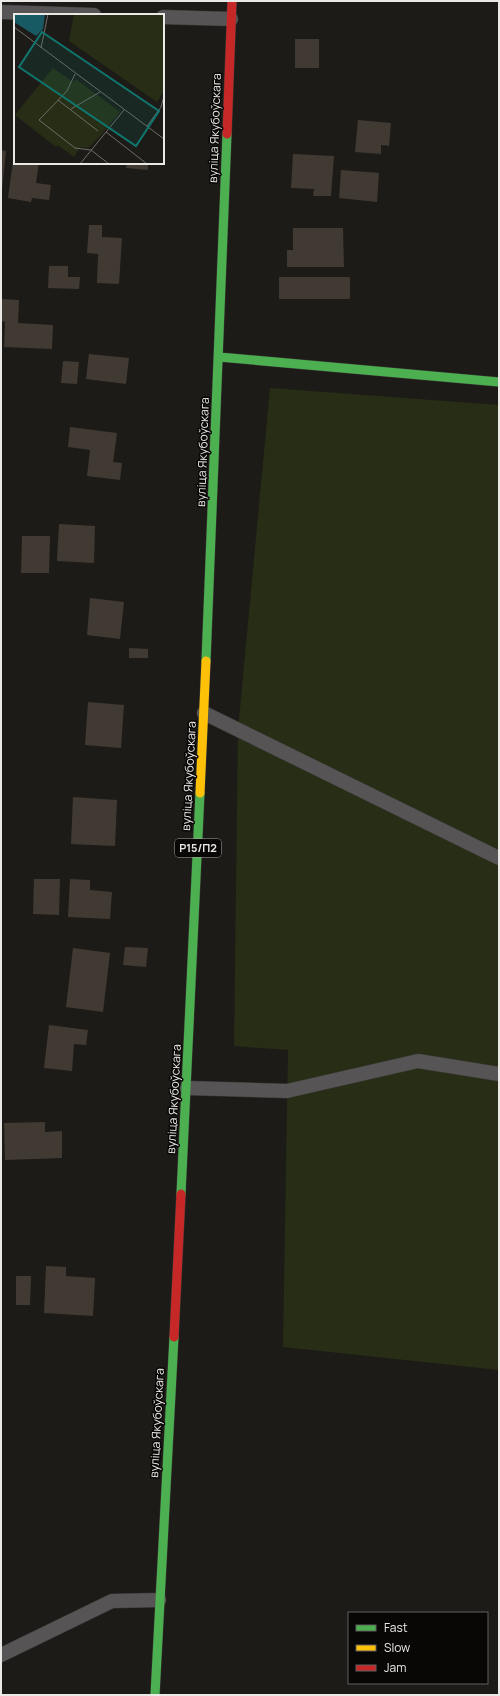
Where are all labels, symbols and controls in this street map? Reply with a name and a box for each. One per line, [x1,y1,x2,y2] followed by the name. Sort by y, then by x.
[14,14,164,164] inset map
[204,73,225,183] street label: вуліца Якубоўскага
[192,397,213,507] street label: вуліца Якубоўскага
[177,721,200,831] street label: вуліца Якубоўскага
[175,839,221,857] road number: Р15/П2
[162,1044,185,1154] street label: вуліца Якубоўскага
[145,1368,168,1478] street label: вуліца Якубоўскага
[348,1612,488,1684] legend
[384,1619,408,1636] text: Fast
[384,1639,410,1656] text: Slow
[384,1659,406,1676] text: Jam

